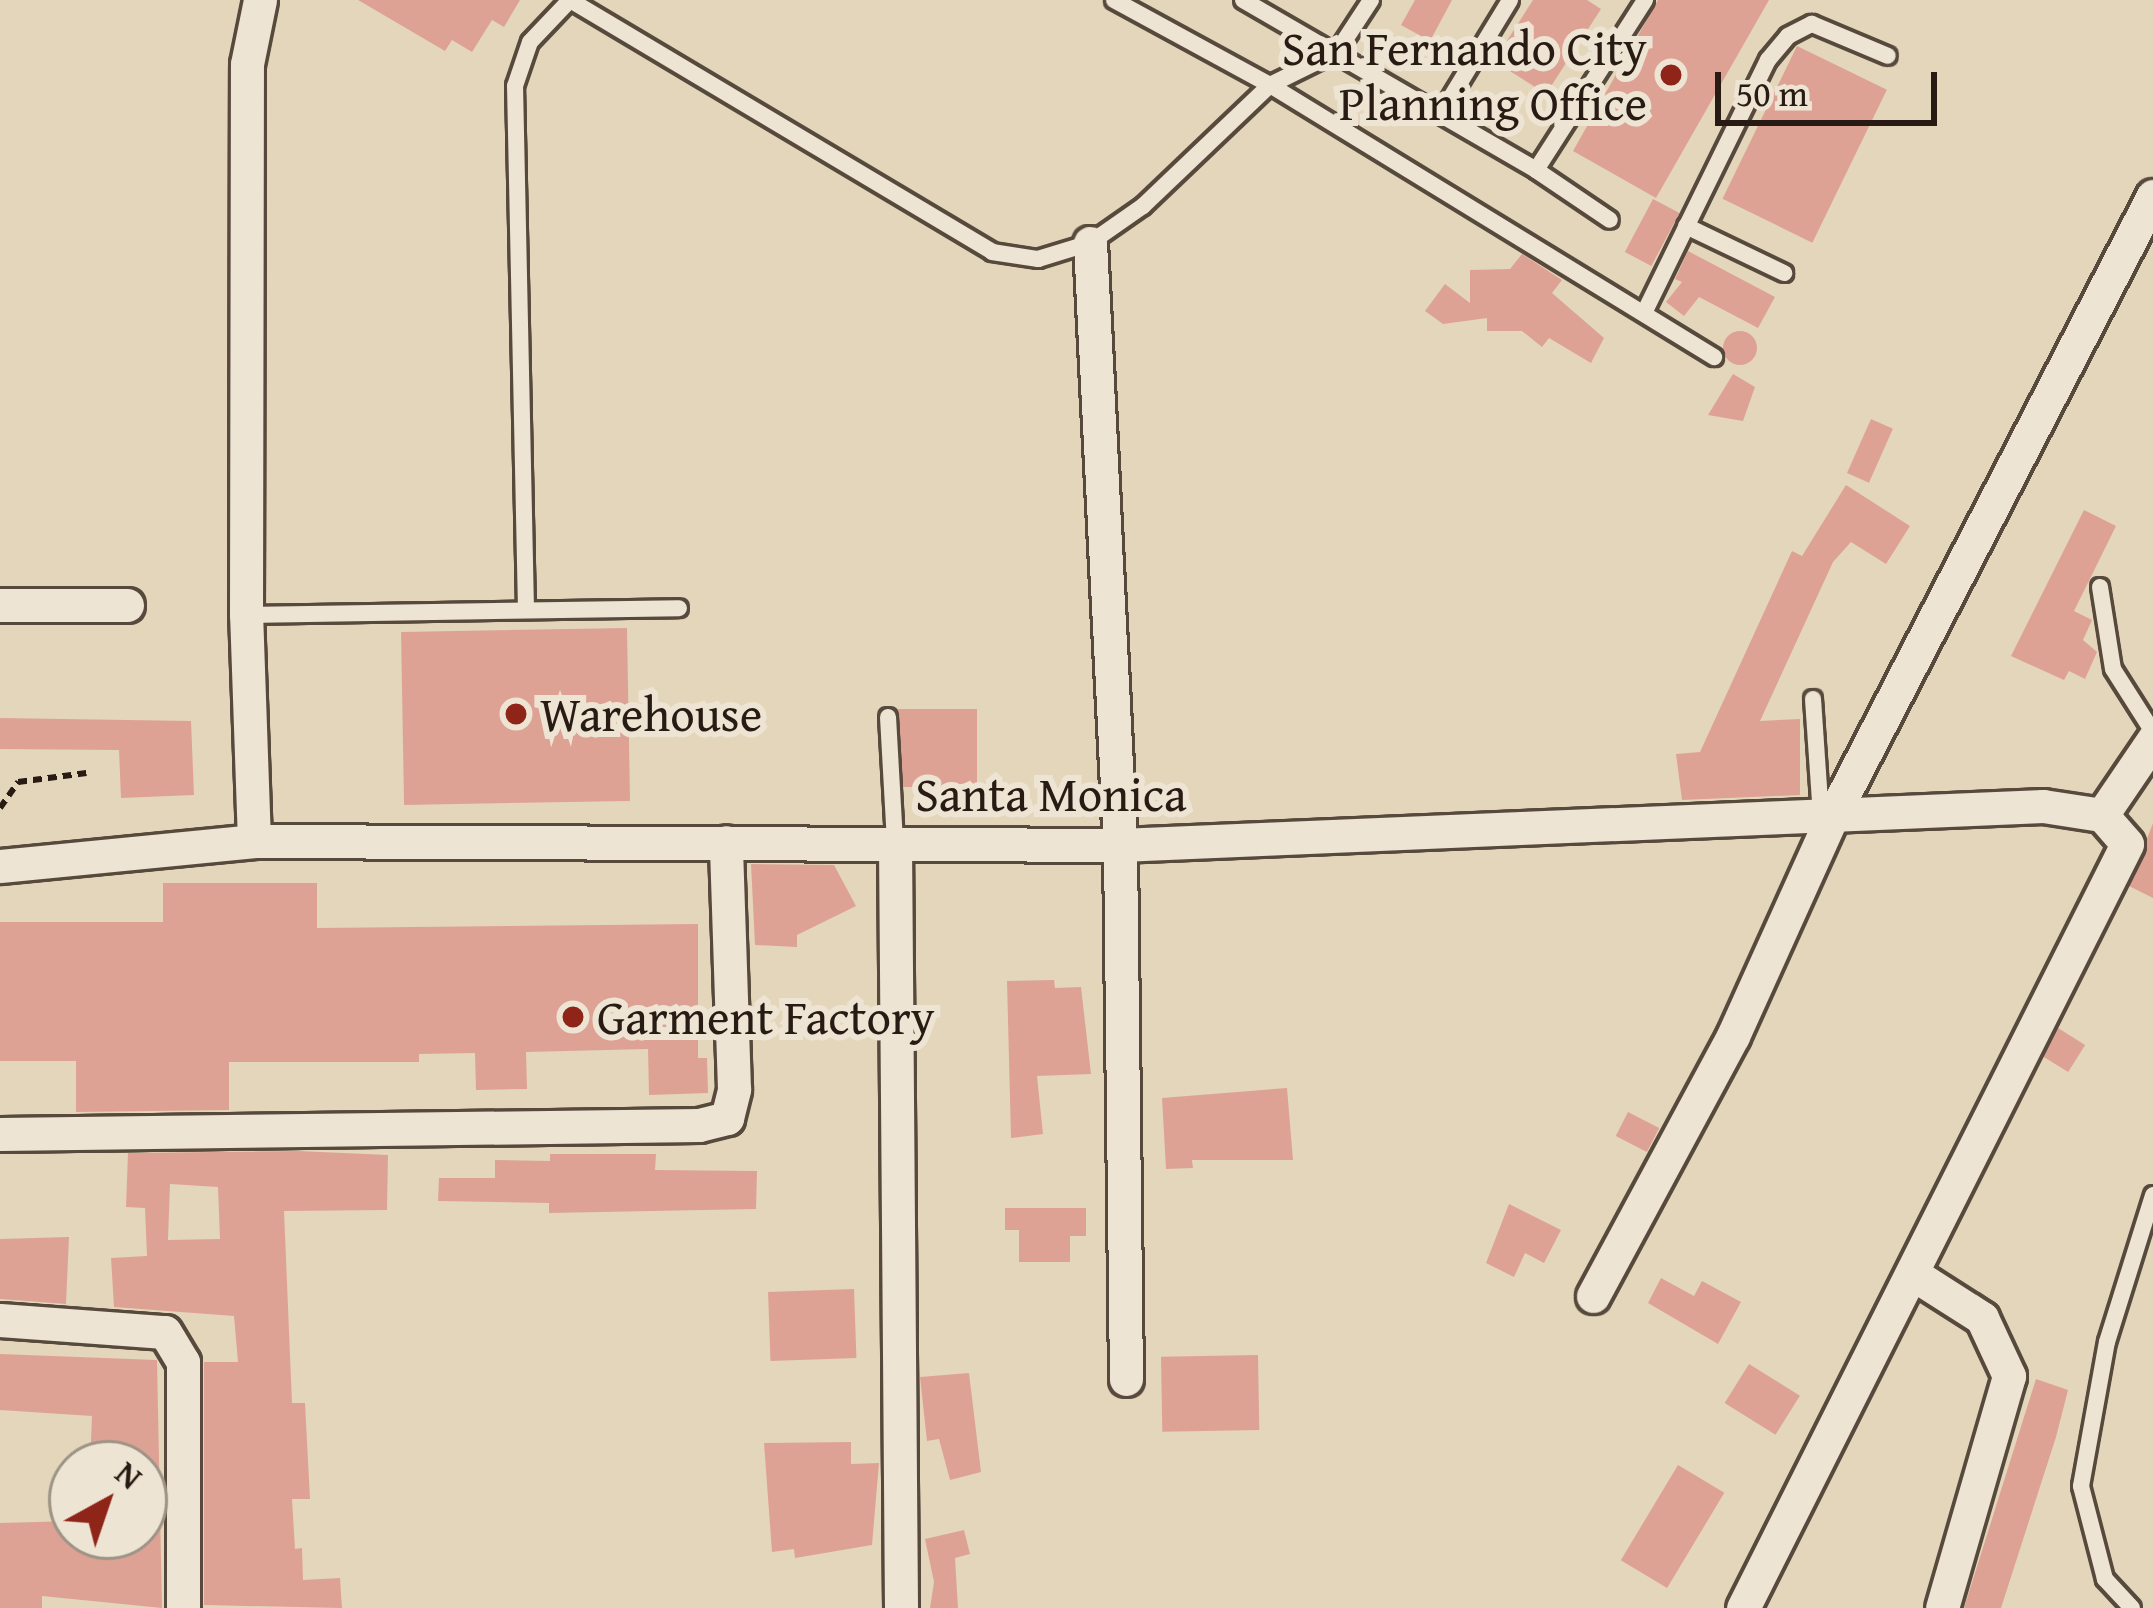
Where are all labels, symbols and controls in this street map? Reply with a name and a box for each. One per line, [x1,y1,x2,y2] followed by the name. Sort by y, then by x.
[1282,18,1647,131] place label: San Fernando City Planning Office
[1721,48,1943,122] scale bar
[1658,62,1684,88] marker: San Fernando City Planning Office
[1736,66,1808,119] text: 50 m
[540,685,762,743] place label: Warehouse
[503,701,529,727] marker: Warehouse
[915,765,1187,823] street label: Santa Monica
[597,988,935,1046] place label: Garment Factory
[560,1004,586,1030] marker: Garment Factory
[48,1440,168,1560] north arrow
[105,1449,153,1500] text: N

